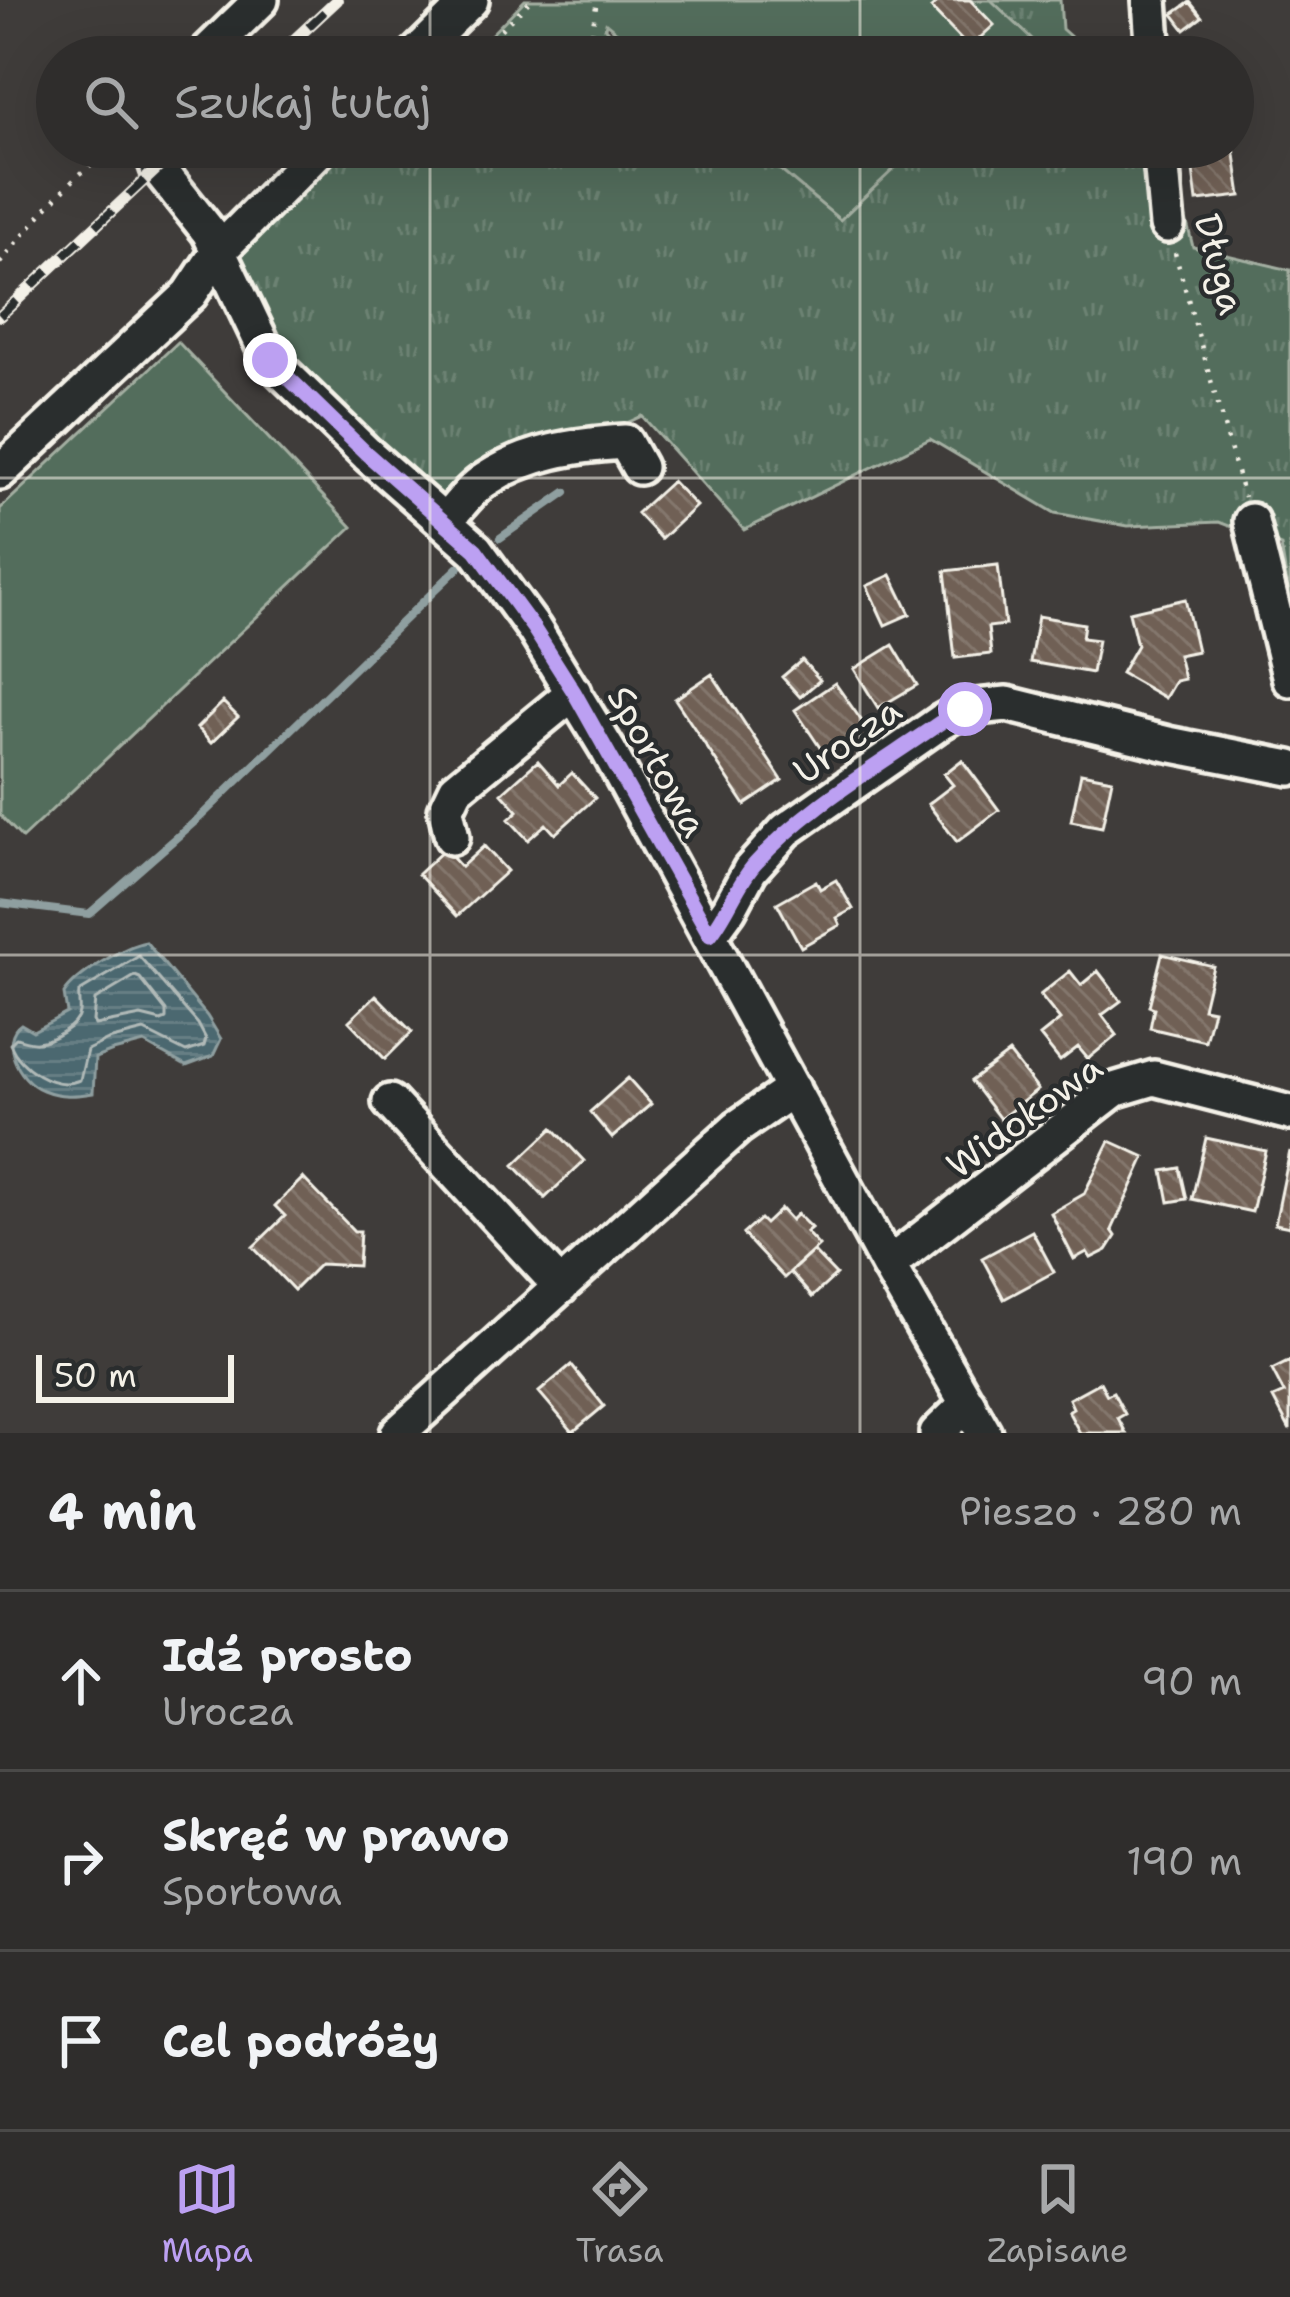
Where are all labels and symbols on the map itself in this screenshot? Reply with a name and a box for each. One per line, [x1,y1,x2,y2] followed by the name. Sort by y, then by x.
[1183,208,1256,320] street label: Długa
[243,333,297,387] route end
[596,677,719,846] street label: Sportowa
[938,682,992,736] route start
[783,686,911,795] street label: Urocza
[936,1043,1112,1190] street label: Widokowa
[36,1349,234,1402] scale bar

